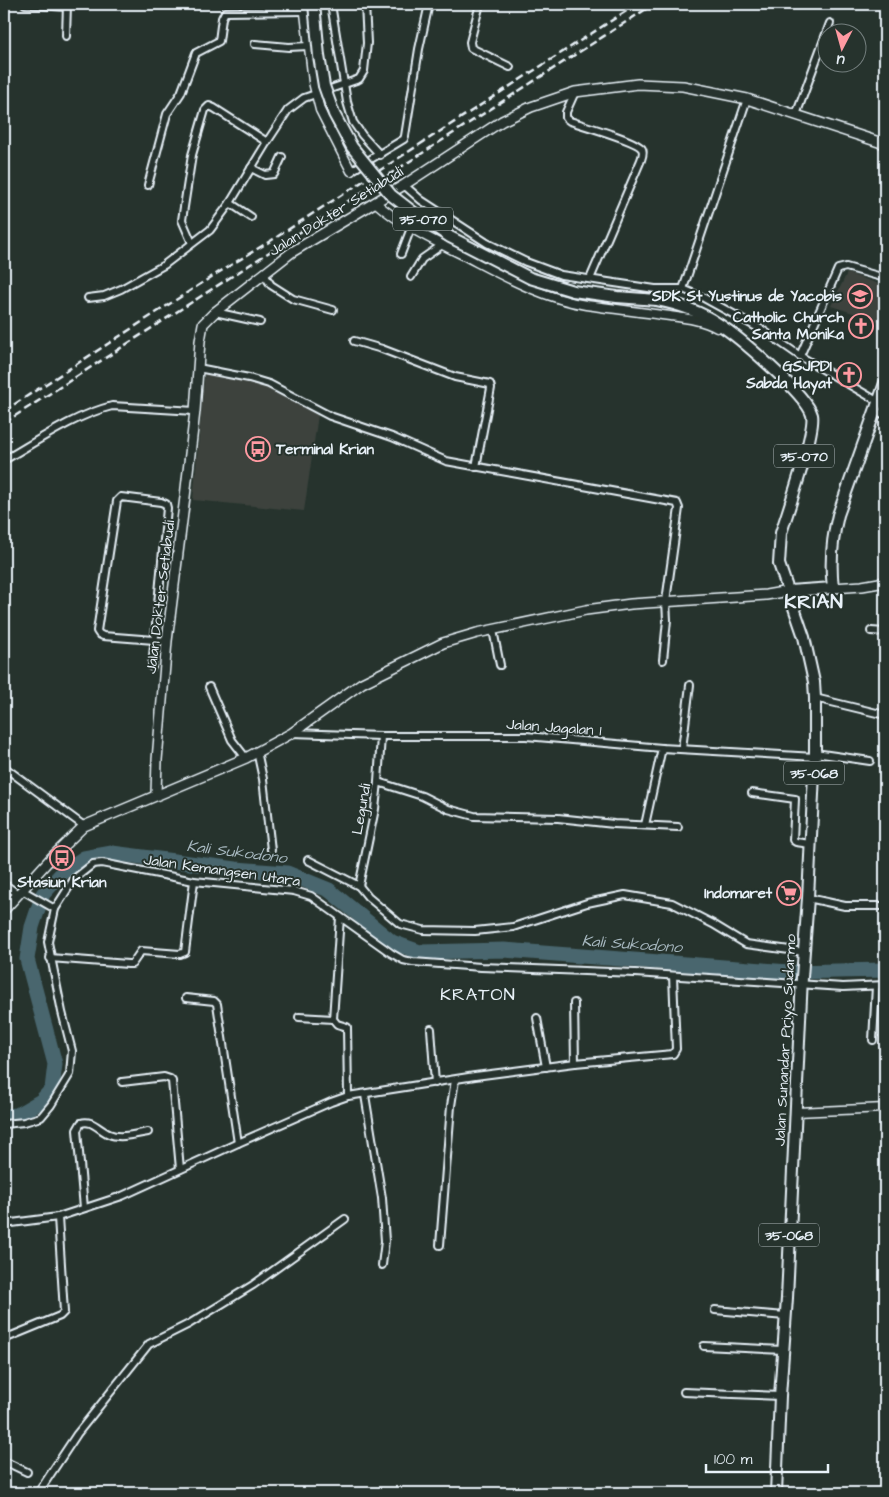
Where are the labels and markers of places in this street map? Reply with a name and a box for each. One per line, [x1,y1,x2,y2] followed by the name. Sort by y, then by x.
[847,283,873,309] school or university icon: SDK St Yustinus de Yacobis
[651,286,842,307] place label: SDK St Yustinus de Yacobis
[733,307,845,345] place label: Catholic Church Santa Monika
[848,313,874,339] church icon: Catholic Church Santa Monika
[745,356,833,395] place label: GSJPDI Sabda Hayat
[836,362,862,388] church icon: GSJPDI Sabda Hayat
[245,436,271,462] bus stop icon: Terminal Krian
[275,439,374,460] place label: Terminal Krian
[49,845,75,871] bus stop icon: Stasiun Krian
[16,872,107,893] place label: Stasiun Krian
[776,880,802,906] supermarket icon: Indomaret
[704,883,773,904] place label: Indomaret

